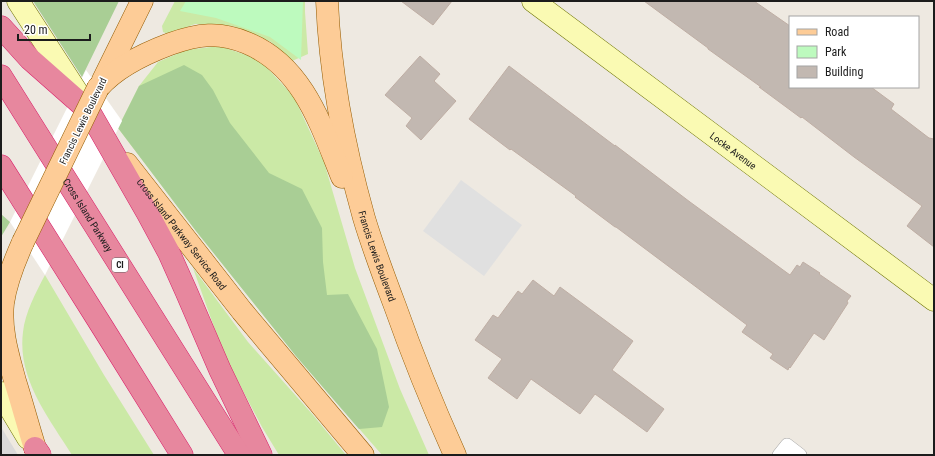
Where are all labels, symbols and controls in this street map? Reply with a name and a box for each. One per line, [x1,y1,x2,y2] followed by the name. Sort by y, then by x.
[18,16,90,42] scale bar
[789,16,919,88] legend
[24,23,48,37] text: 20 m
[825,25,849,39] text: Road
[825,45,847,59] text: Park
[825,65,863,79] text: Building
[57,76,109,166] street label: Francis Lewis Boulevard
[708,130,759,171] street label: Locke Avenue
[61,176,115,254] street label: Cross Island Parkway
[135,176,229,292] street label: Cross Island Parkway Service Road
[357,210,398,303] street label: Francis Lewis Boulevard
[112,258,128,272] road number: CI

